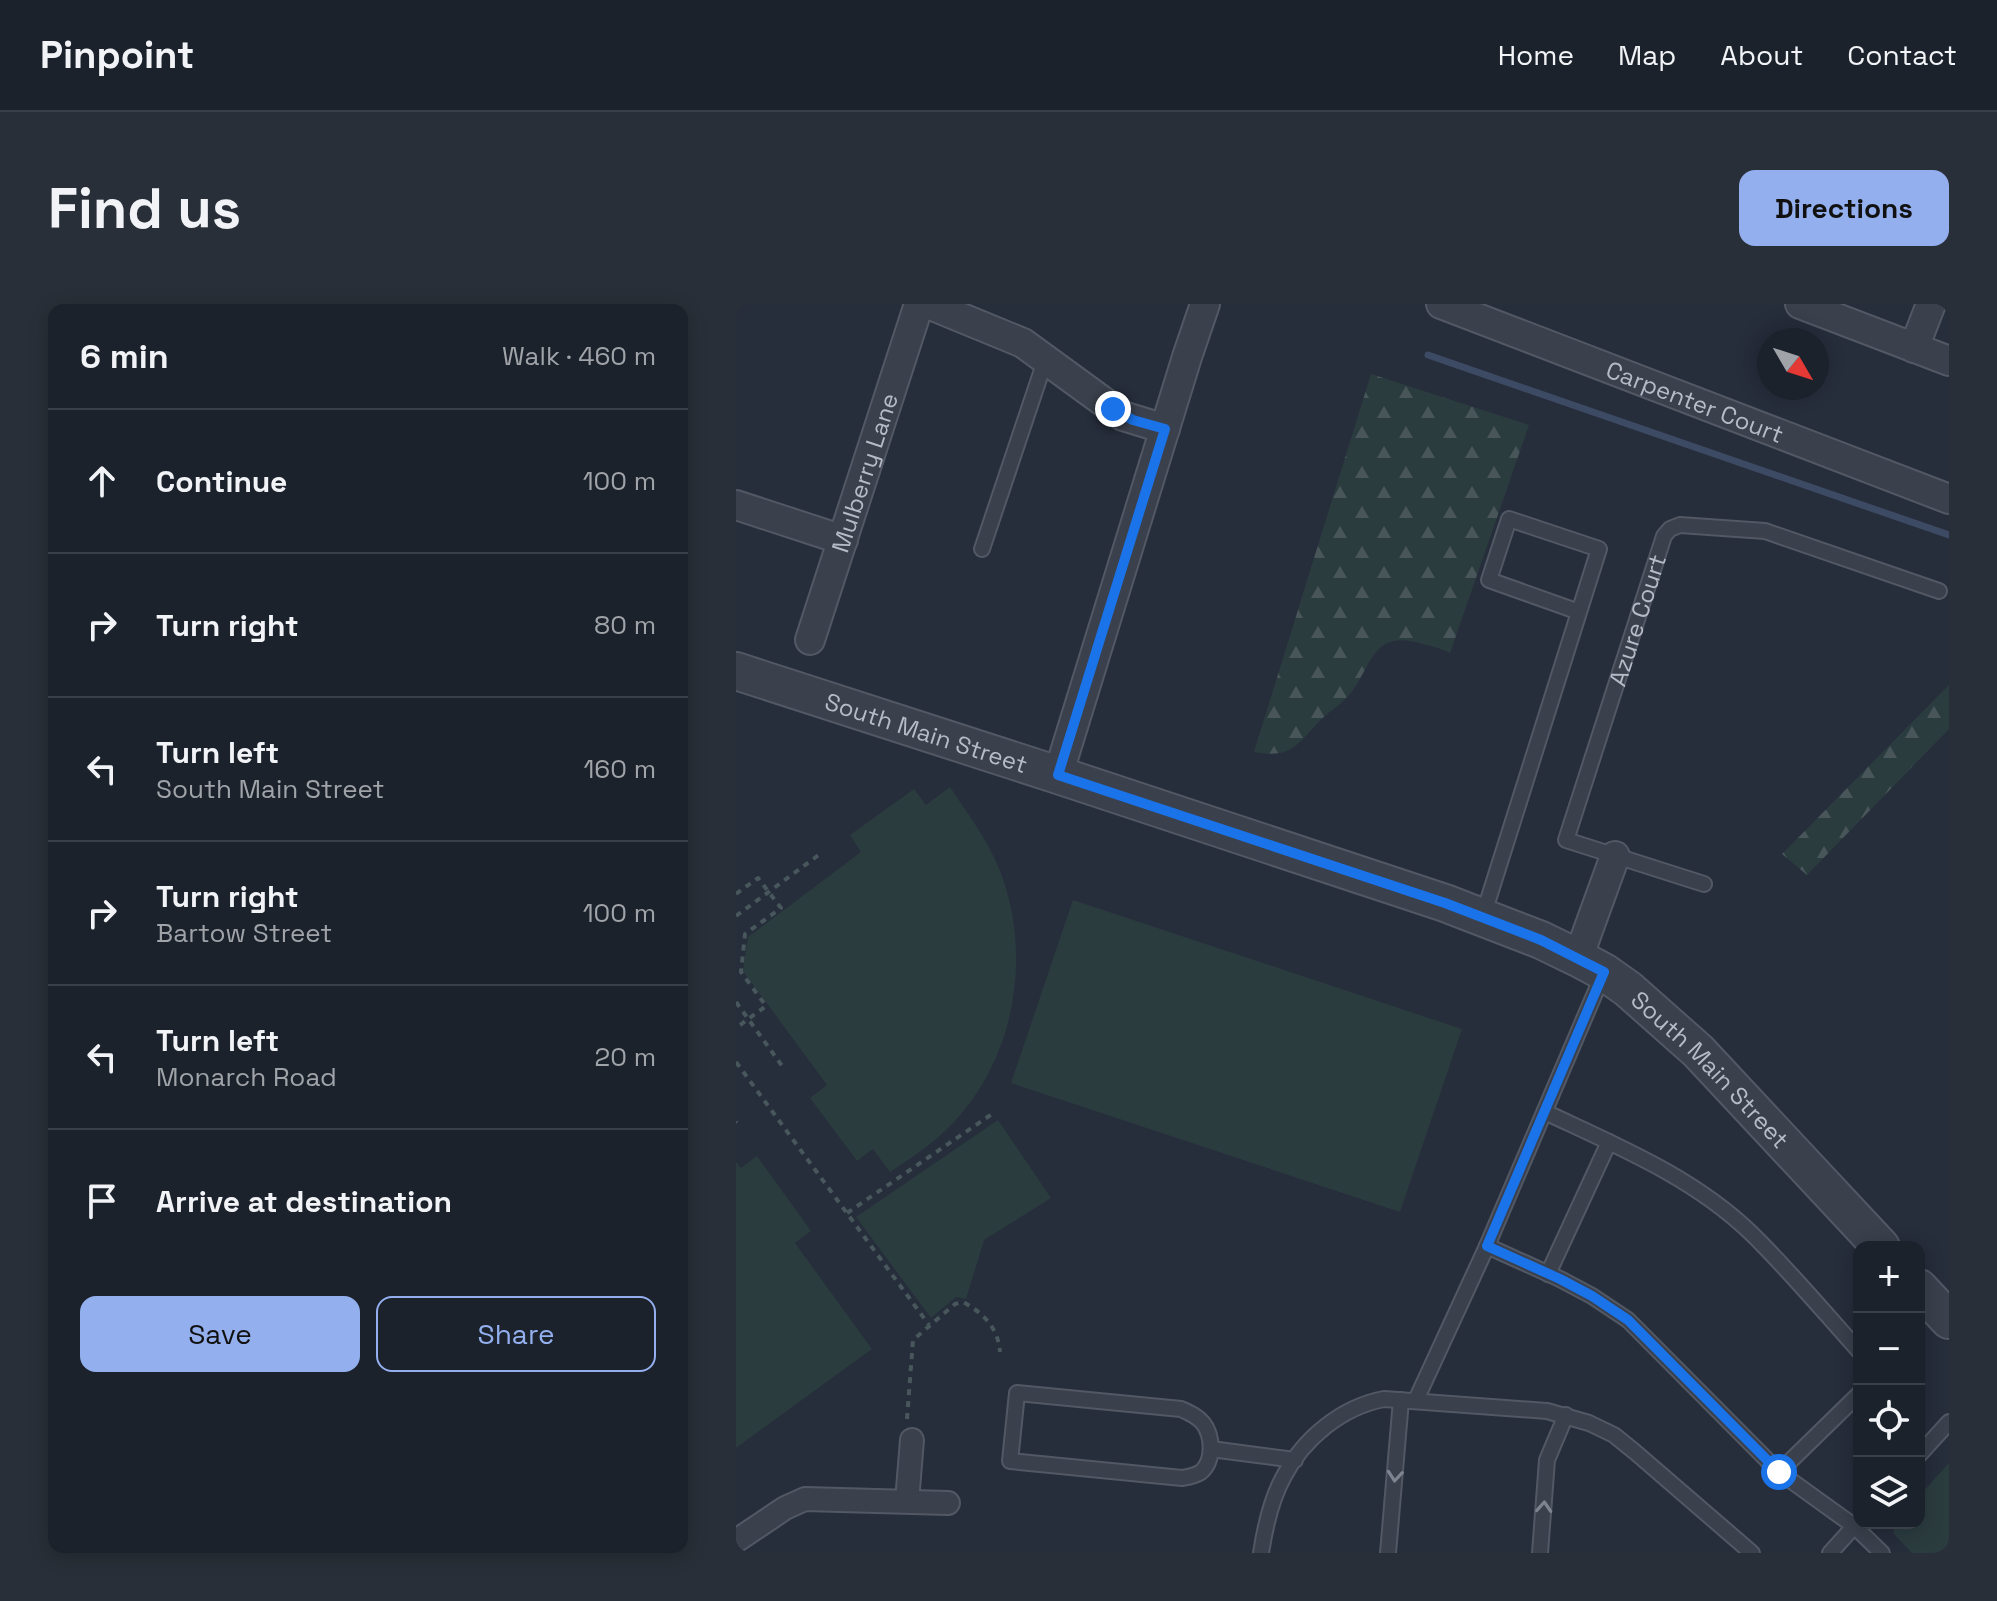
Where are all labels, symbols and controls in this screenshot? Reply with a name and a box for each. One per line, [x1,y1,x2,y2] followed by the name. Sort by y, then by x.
[40,31,194,79] text: Pinpoint
[1498,37,1574,73] text: Home
[1618,37,1676,73] text: Map
[1720,37,1803,73] text: About
[1847,37,1957,73] text: Contact
[1739,170,1949,246] button: Directions
[48,173,241,244] text: Find us
[1757,328,1829,400] north arrow
[80,335,169,378] text: 6 min
[502,339,656,373] text: Walk · 460 m
[1602,353,1788,450] street label: Carpenter Court
[824,389,905,556] street label: Mulberry Lane
[1095,391,1131,427] route end
[80,459,124,503] icon: ahead
[156,462,287,501] text: Continue
[583,464,656,498] text: 100 m
[1601,550,1673,690] street label: Azure Court
[80,603,124,647] icon: right
[156,606,299,645] text: Turn right
[594,608,656,642] text: 80 m
[821,685,1031,780] street label: South Main Street
[156,733,279,772] text: Turn left
[80,747,124,791] icon: left
[584,752,656,786] text: 160 m
[156,772,384,806] text: South Main Street
[156,877,299,916] text: Turn right
[80,891,124,935] icon: right
[583,896,656,930] text: 100 m
[156,916,332,950] text: Bartow Street
[1625,984,1796,1154] street label: South Main Street
[156,1021,279,1060] text: Turn left
[80,1035,124,1079] icon: left
[595,1040,656,1074] text: 20 m
[156,1060,337,1094] text: Monarch Road
[80,1179,124,1223] icon: arrive
[156,1182,452,1221] text: Arrive at destination
[1853,1241,1925,1529] map controls
[1853,1241,1925,1313] button: +
[80,1296,360,1372] button: Save
[376,1296,656,1372] button: Share
[1853,1313,1925,1385] button: −
[1853,1385,1925,1457] button: locate
[1761,1454,1797,1490] route start
[1853,1457,1925,1529] button: layers
[1386,1470,1403,1483] one-way arrow
[1535,1500,1552,1513] one-way arrow

